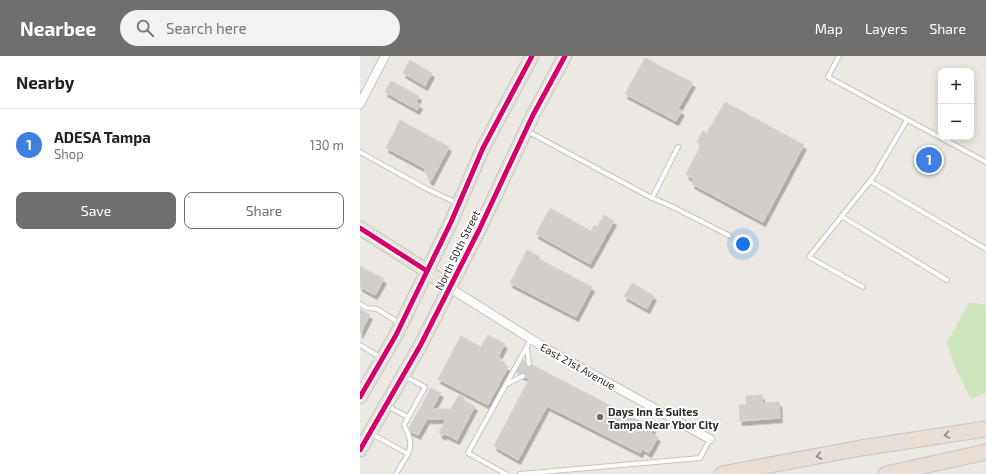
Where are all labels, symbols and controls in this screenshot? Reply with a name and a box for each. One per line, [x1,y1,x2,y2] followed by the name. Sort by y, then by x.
[120,10,400,46] search box
[20,17,96,40] text: Nearbee
[134,17,156,39] icon: search
[166,19,247,37] text: Search here
[815,20,843,37] text: Map
[865,20,907,37] text: Layers
[929,20,966,37] text: Share
[938,68,974,140] map controls
[938,68,974,104] button: +
[16,72,74,92] text: Nearby
[938,104,974,140] button: −
[54,128,151,146] text: ADESA Tampa
[26,137,32,153] text: 1
[309,137,344,153] text: 130 m
[916,145,942,175] pin: 1
[54,146,84,162] text: Shop
[16,192,176,229] button: Save
[184,192,344,229] button: Share
[432,208,482,292] street label: North 50th Street
[733,234,753,254] your location
[538,340,618,392] street label: East 21st Avenue
[608,405,719,432] place label: Days Inn & Suites Tampa Near Ybor City
[595,412,605,422] marker: Days Inn & Suites Tampa Near Ybor City
[944,430,951,439] one-way arrow
[816,451,822,460] one-way arrow

